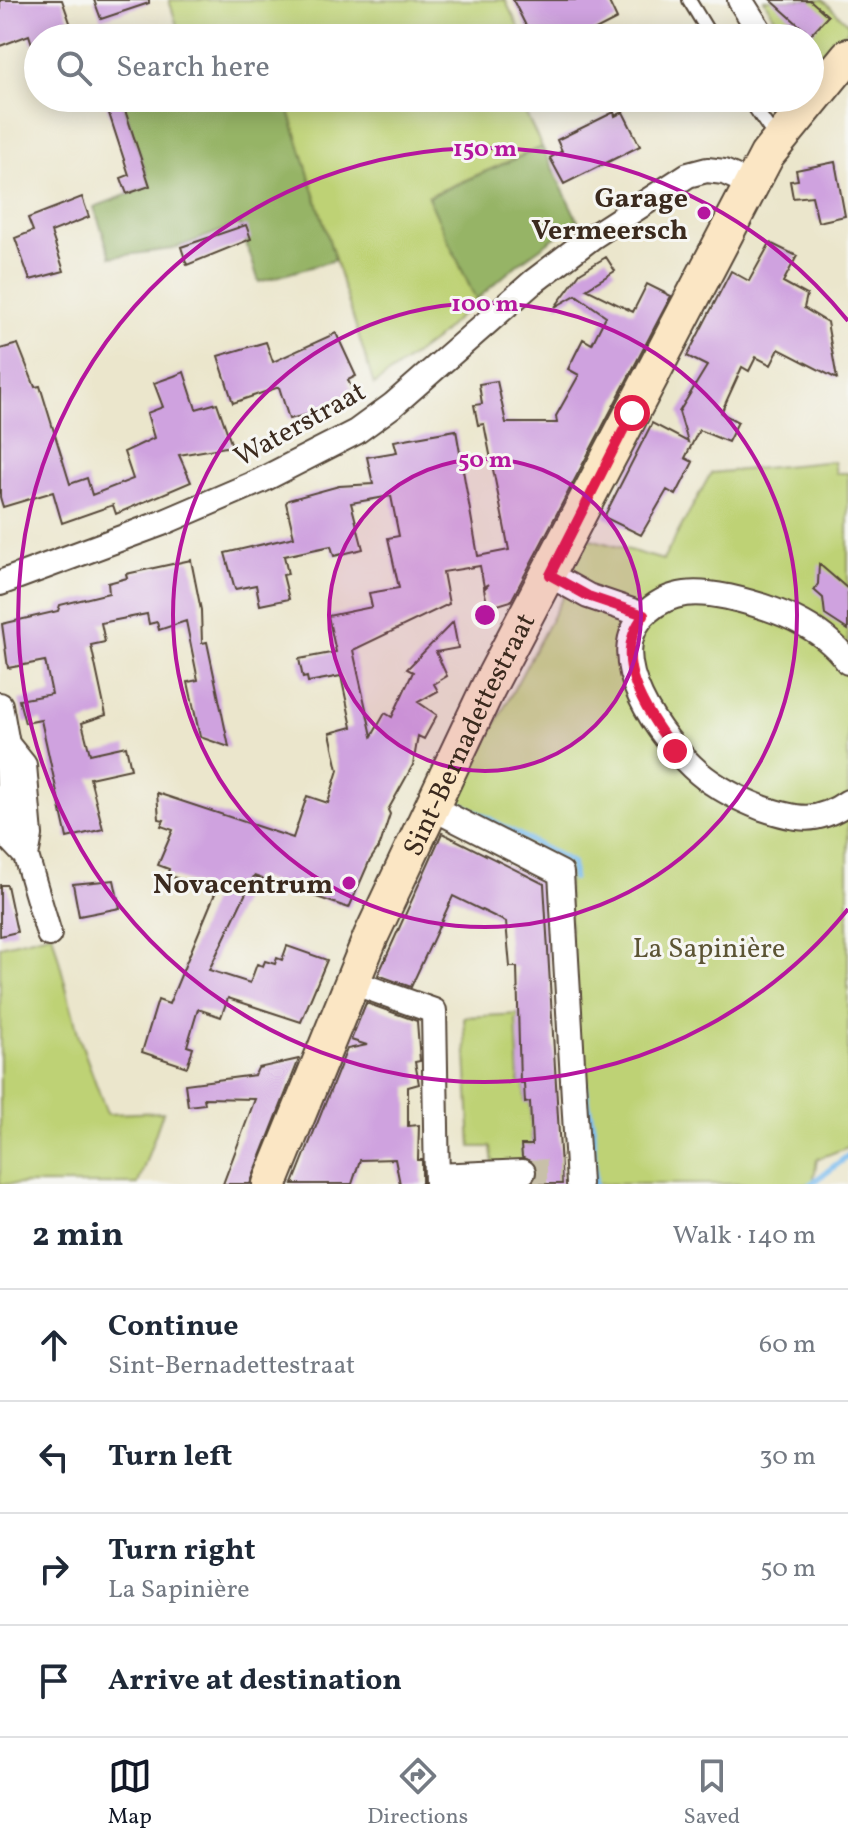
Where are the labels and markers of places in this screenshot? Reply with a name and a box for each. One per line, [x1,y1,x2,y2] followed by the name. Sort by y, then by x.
[531,180,688,251] place label: Garage Vermeersch
[695,204,713,222] marker: Garage Vermeersch
[471,601,499,629] centre of rings
[153,866,333,905] place label: Novacentrum
[340,874,358,892] marker: Novacentrum

